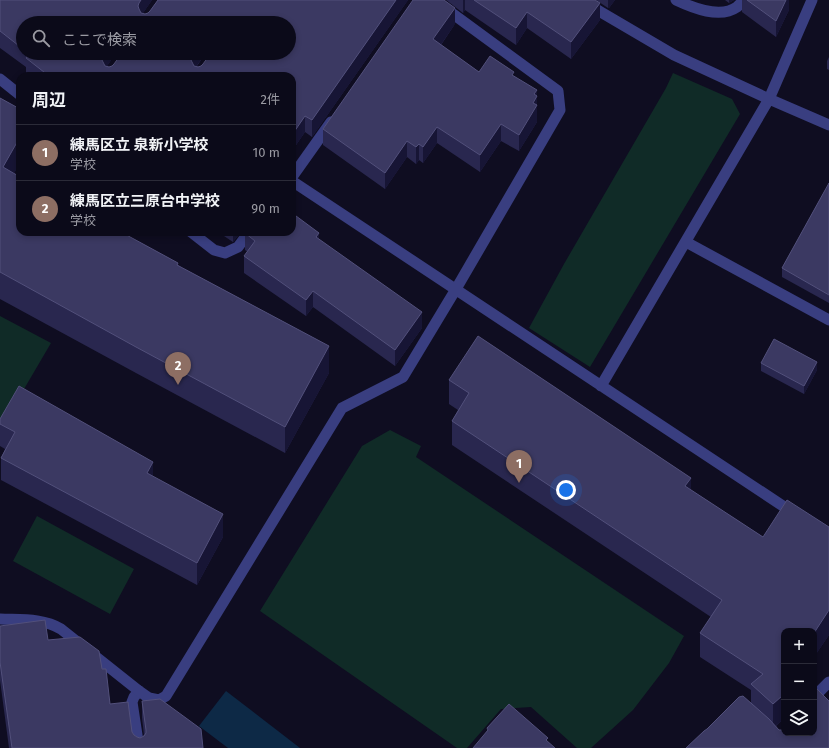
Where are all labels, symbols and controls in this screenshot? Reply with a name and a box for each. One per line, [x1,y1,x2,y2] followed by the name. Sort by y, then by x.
[16,16,296,60] search box
[30,27,52,49] icon: search
[62,31,137,49] text: ここで検索
[32,90,66,111] text: 周辺
[261,92,280,107] text: 2件
[70,136,209,154] text: 練馬区立 泉新小学校
[42,145,48,160] text: 1
[253,145,280,160] text: 10 m
[70,157,96,172] text: 学校
[70,192,220,210] text: 練馬区立三原台中学校
[42,201,48,216] text: 2
[251,201,280,216] text: 90 m
[70,213,96,228] text: 学校
[165,352,191,385] pin: 2
[506,450,532,483] pin: 1
[556,480,576,500] your location
[781,628,817,736] map controls
[781,628,817,664] button: +
[781,664,817,700] button: −
[781,700,817,736] button: layers

